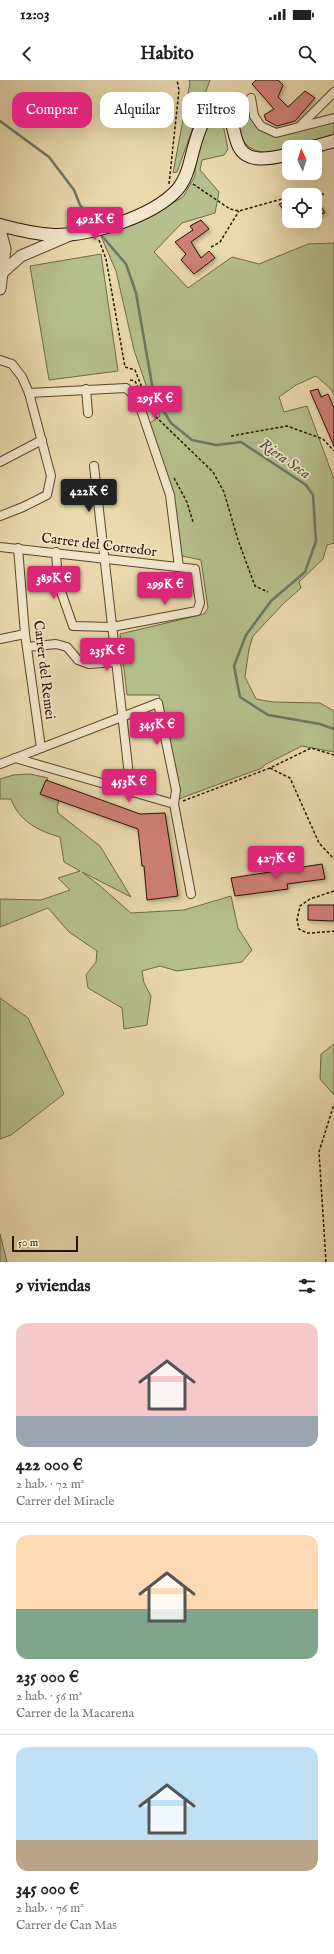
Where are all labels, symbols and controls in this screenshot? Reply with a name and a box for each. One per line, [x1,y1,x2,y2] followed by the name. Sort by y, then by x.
[20,5,50,24] text: 12:03
[16,43,38,65] icon: back
[140,43,194,66] text: Habito
[296,43,318,65] icon: search
[12,92,92,128] chip: Comprar
[100,92,174,128] chip: Alquilar
[182,92,249,128] chip: Filtros
[282,140,322,180] north arrow
[282,140,322,228] map controls
[282,188,322,228] button: locate
[62,207,128,241] pin: 492K €
[76,211,114,228] text: 492K €
[122,386,188,420] pin: 295K €
[137,390,173,407] text: 295K €
[256,435,314,484] water label: Riera Seca
[56,479,122,513] pin: 422K €
[70,483,108,500] text: 422K €
[40,529,158,561] street label: Carrer del Corredor
[21,566,87,600] pin: 389K €
[36,570,72,587] text: 389K €
[132,572,198,606] pin: 299K €
[146,576,184,593] text: 299K €
[29,619,59,721] street label: Carrer del Remei
[74,638,140,672] pin: 235K €
[89,642,125,659] text: 235K €
[124,712,190,746] pin: 345K €
[139,716,175,733] text: 345K €
[96,769,162,803] pin: 453K €
[111,773,147,790] text: 453K €
[243,846,309,880] pin: 427K €
[257,850,295,867] text: 427K €
[12,1234,78,1253] scale bar
[18,1236,38,1250] text: 50 m
[296,1275,318,1297] icon: filters
[16,1276,90,1297] text: 9 viviendas
[131,1349,203,1421] icon: home
[16,1455,83,1476] text: 422 000 €
[16,1476,84,1493] text: 2 hab. · 72 m²
[16,1493,114,1510] text: Carrer del Miracle
[131,1561,203,1633] icon: home
[16,1667,79,1688] text: 235 000 €
[16,1688,82,1705] text: 2 hab. · 56 m²
[16,1705,134,1722] text: Carrer de la Macarena
[131,1773,203,1845] icon: home
[16,1879,79,1900] text: 345 000 €
[16,1900,84,1917] text: 2 hab. · 76 m²
[16,1917,117,1934] text: Carrer de Can Mas

